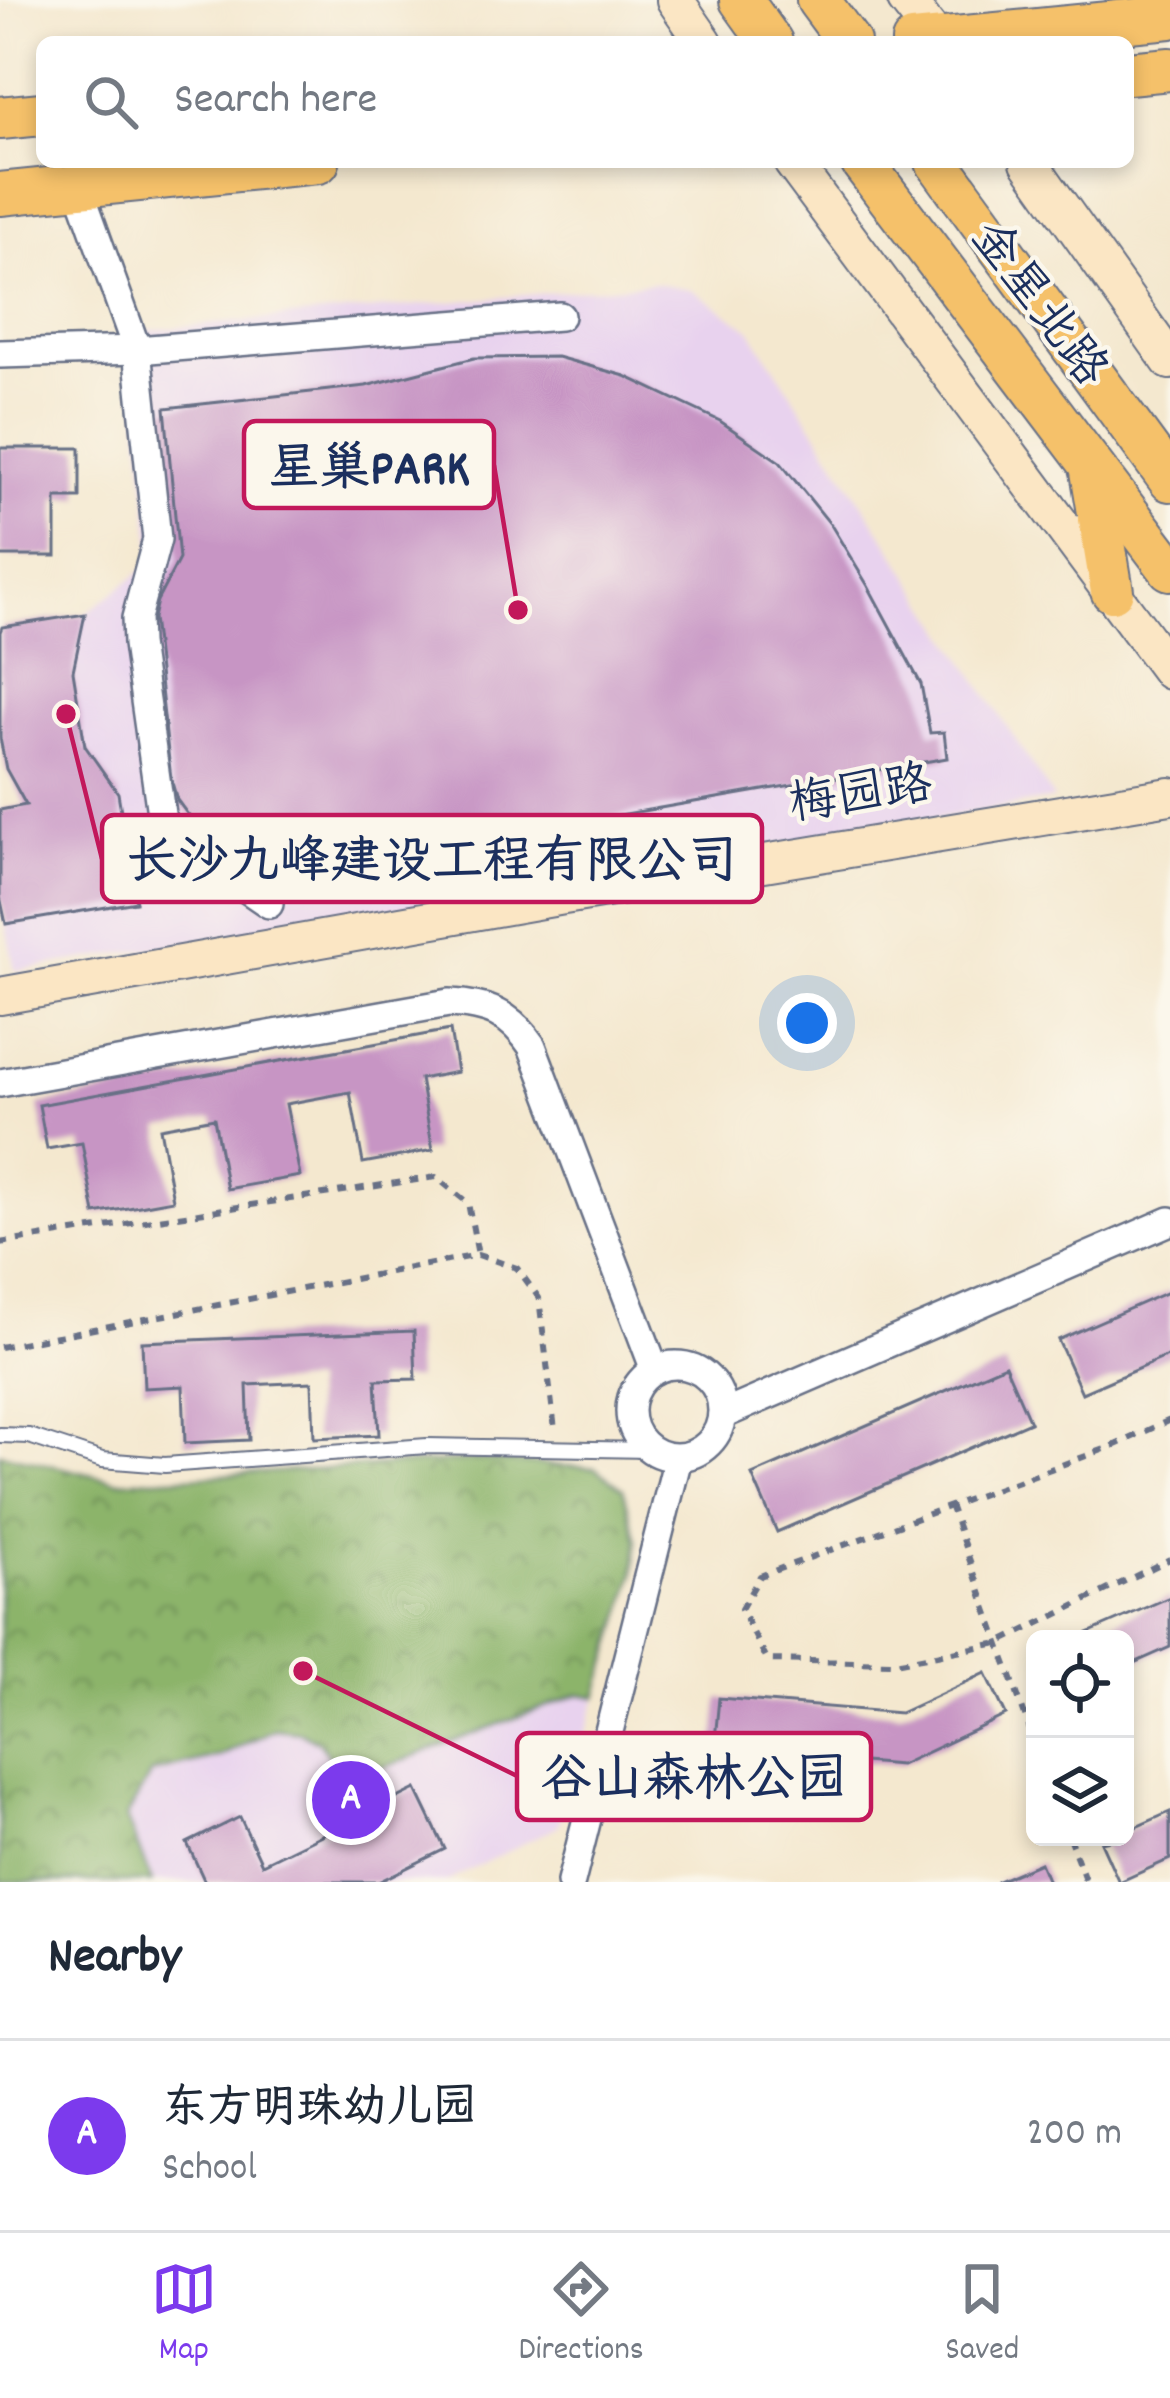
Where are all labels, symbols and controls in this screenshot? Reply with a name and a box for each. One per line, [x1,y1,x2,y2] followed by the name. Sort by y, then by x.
[36,36,1134,168] search box
[78,69,144,135] icon: search
[174,70,377,134] text: Search here
[951,209,1121,403] street label: 金星北路
[244,421,494,508] callout: 星巢PARK
[268,437,470,509] text: 星巢PARK
[784,753,938,843] street label: 梅园路
[102,815,762,902] callout: 长沙九峰建设工程有限公司
[126,830,738,902] text: 长沙九峰建设工程有限公司
[777,993,837,1053] your location
[1026,1630,1134,1846] map controls
[1026,1630,1134,1738] button: locate
[517,1733,871,1820] callout: 谷山森林公园
[1026,1738,1134,1846] button: layers
[541,1748,847,1820] text: 谷山森林公园
[312,1755,390,1845] pin: A
[48,1924,181,1996] text: Nearby
[162,2079,477,2143] text: 东方明珠幼儿园
[76,2108,98,2163] text: A
[1027,2108,1122,2163] text: 200 m
[162,2143,257,2198] text: School
[151,2256,217,2375] tab: Map
[519,2256,644,2375] tab: Directions
[945,2256,1019,2375] tab: Saved

